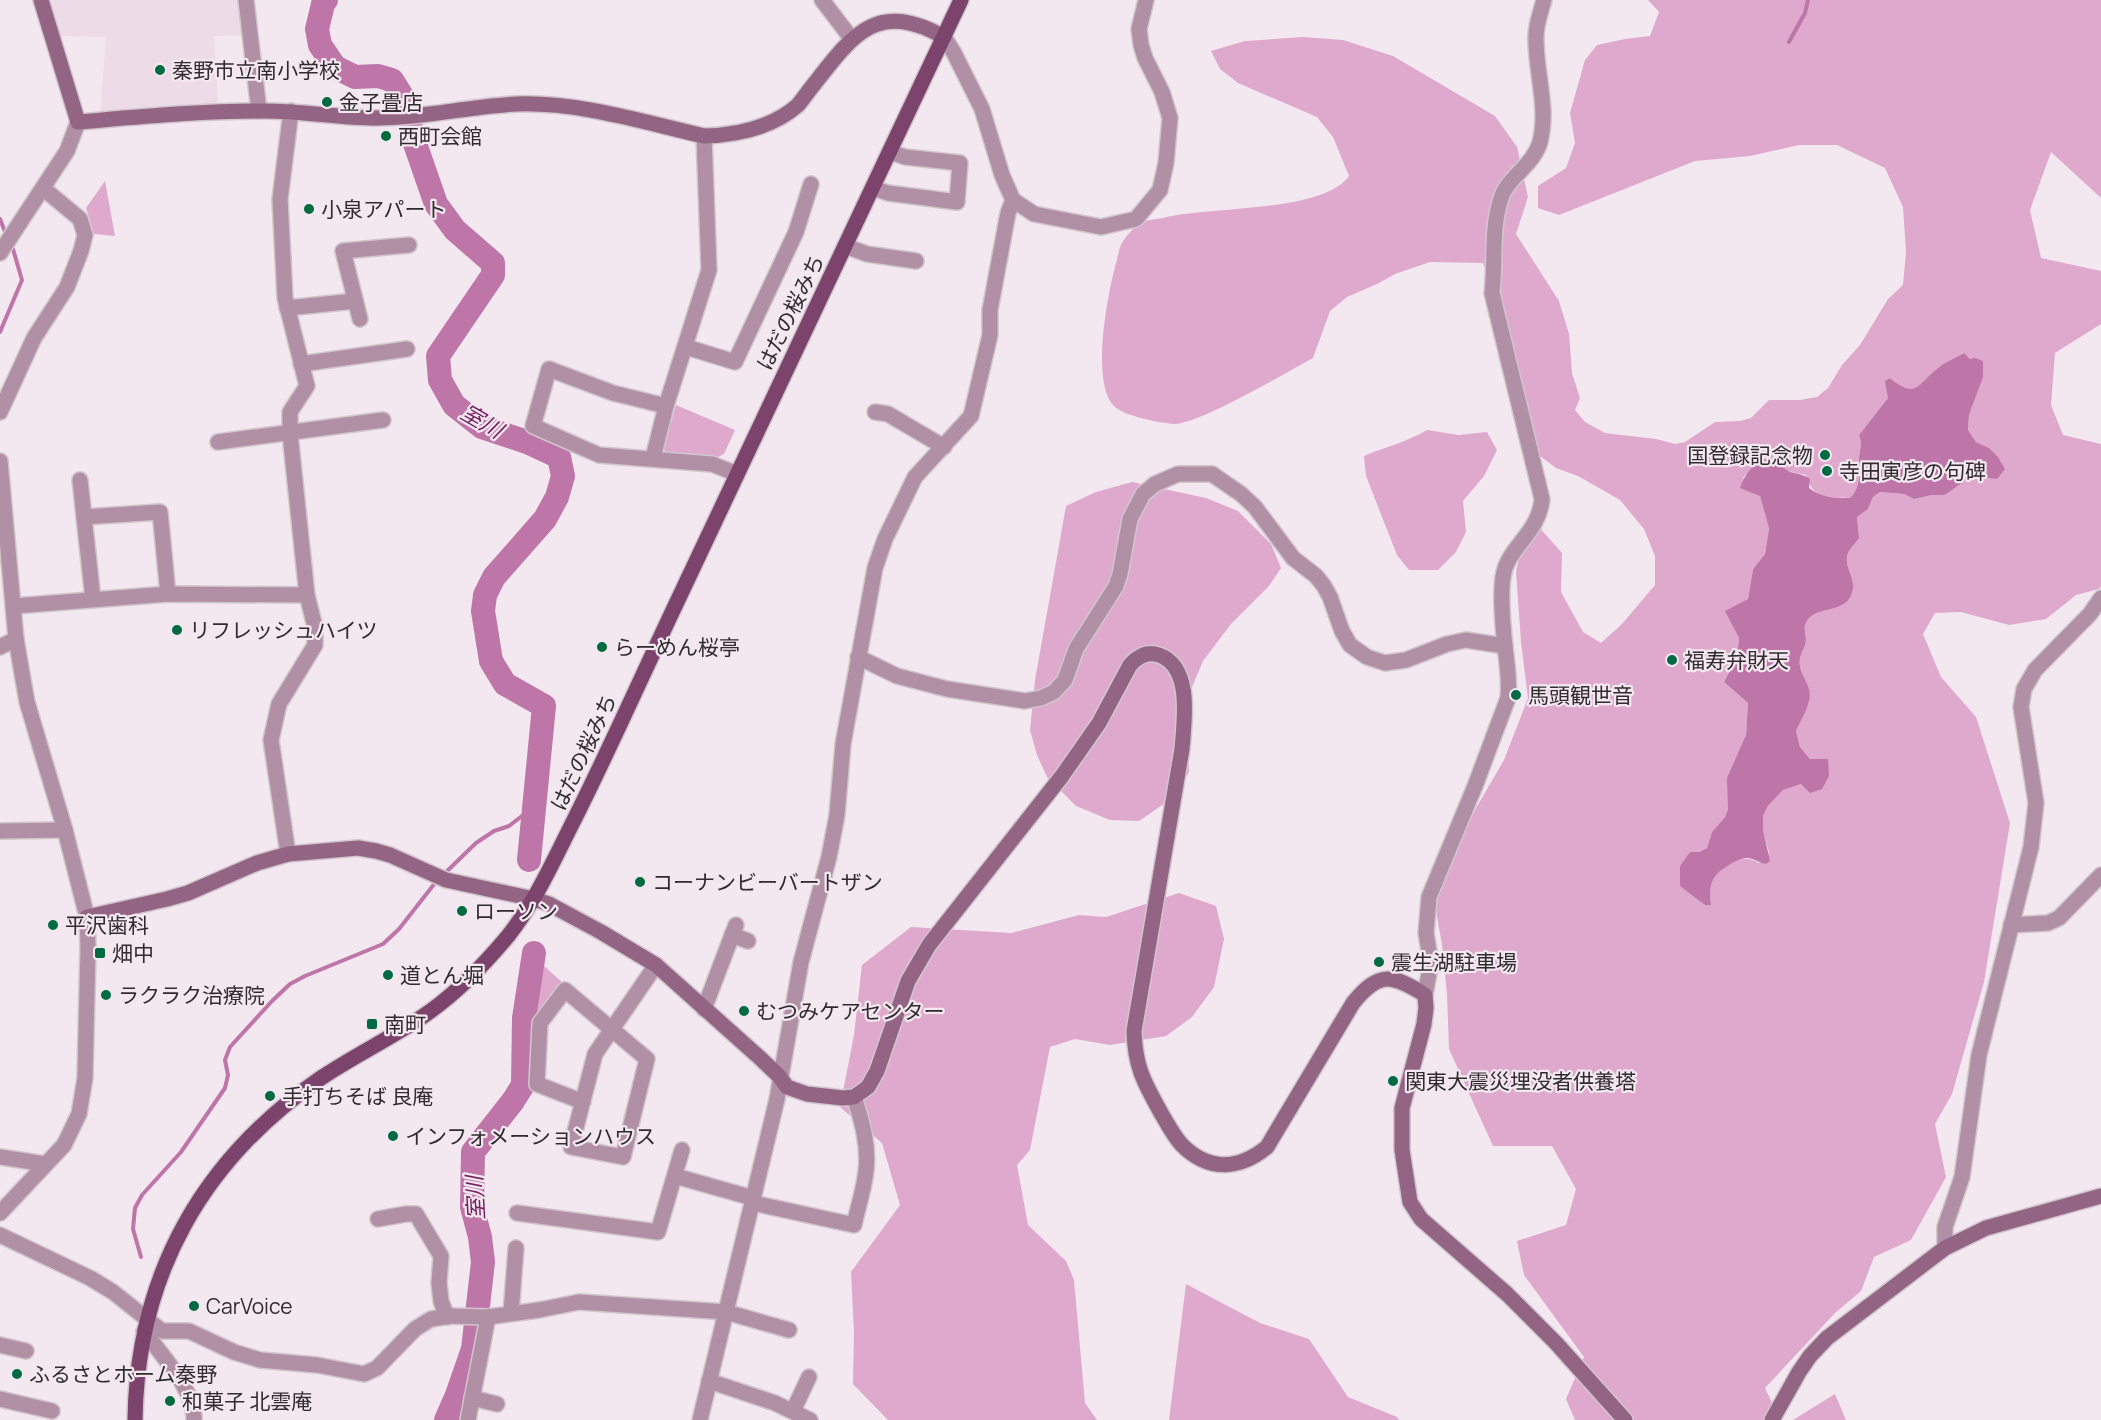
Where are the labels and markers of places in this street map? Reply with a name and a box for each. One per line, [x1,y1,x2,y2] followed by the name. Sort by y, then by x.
[172,56,340,84] place label: 秦野市立南小学校
[153,63,167,77] marker: 秦野市立南小学校
[339,88,423,116] place label: 金子畳店
[320,95,334,109] marker: 金子畳店
[398,122,482,150] place label: 西町会館
[379,129,393,143] marker: 西町会館
[321,195,447,223] place label: 小泉アパート
[302,202,316,216] marker: 小泉アパート
[1687,441,1813,469] place label: 国登録記念物
[1818,448,1832,462] marker: 国登録記念物
[1839,457,1986,485] place label: 寺田寅彦の句碑
[1820,464,1834,478] marker: 寺田寅彦の句碑
[189,616,378,644] place label: リフレッシュハイツ
[170,623,184,637] marker: リフレッシュハイツ
[614,633,740,661] place label: らーめん桜亭
[595,640,609,654] marker: らーめん桜亭
[1684,646,1789,674] place label: 福寿弁財天
[1665,653,1679,667] marker: 福寿弁財天
[1528,681,1633,709] place label: 馬頭観世音
[1509,688,1523,702] marker: 馬頭観世音
[652,868,883,896] place label: コーナンビーバートザン
[633,875,647,889] marker: コーナンビーバートザン
[474,897,558,925] place label: ローソン
[455,904,469,918] marker: ローソン
[65,911,149,939] place label: 平沢歯科
[46,918,60,932] marker: 平沢歯科
[112,939,154,967] place label: 畑中
[93,946,107,960] marker: 畑中
[1391,948,1517,976] place label: 震生湖駐車場
[1372,955,1386,969] marker: 震生湖駐車場
[400,961,484,989] place label: 道とん堀
[381,968,395,982] marker: 道とん堀
[118,981,265,1009] place label: ラクラク治療院
[99,988,113,1002] marker: ラクラク治療院
[756,997,945,1025] place label: むつみケアセンター
[737,1004,751,1018] marker: むつみケアセンター
[384,1010,426,1038] place label: 南町
[365,1017,379,1031] marker: 南町
[1405,1067,1636,1095] place label: 関東大震災埋没者供養塔
[1386,1074,1400,1088] marker: 関東大震災埋没者供養塔
[282,1082,433,1110] place label: 手打ちそば 良庵
[263,1089,277,1103] marker: 手打ちそば 良庵
[405,1122,656,1150] place label: インフォメーションハウス
[386,1129,400,1143] marker: インフォメーションハウス
[206,1292,293,1320] place label: CarVoice
[187,1299,201,1313] marker: CarVoice
[29,1360,217,1388] place label: ふるさとホーム秦野
[10,1367,24,1381] marker: ふるさとホーム秦野
[182,1387,312,1415] place label: 和菓子 北雲庵
[163,1394,177,1408] marker: 和菓子 北雲庵

